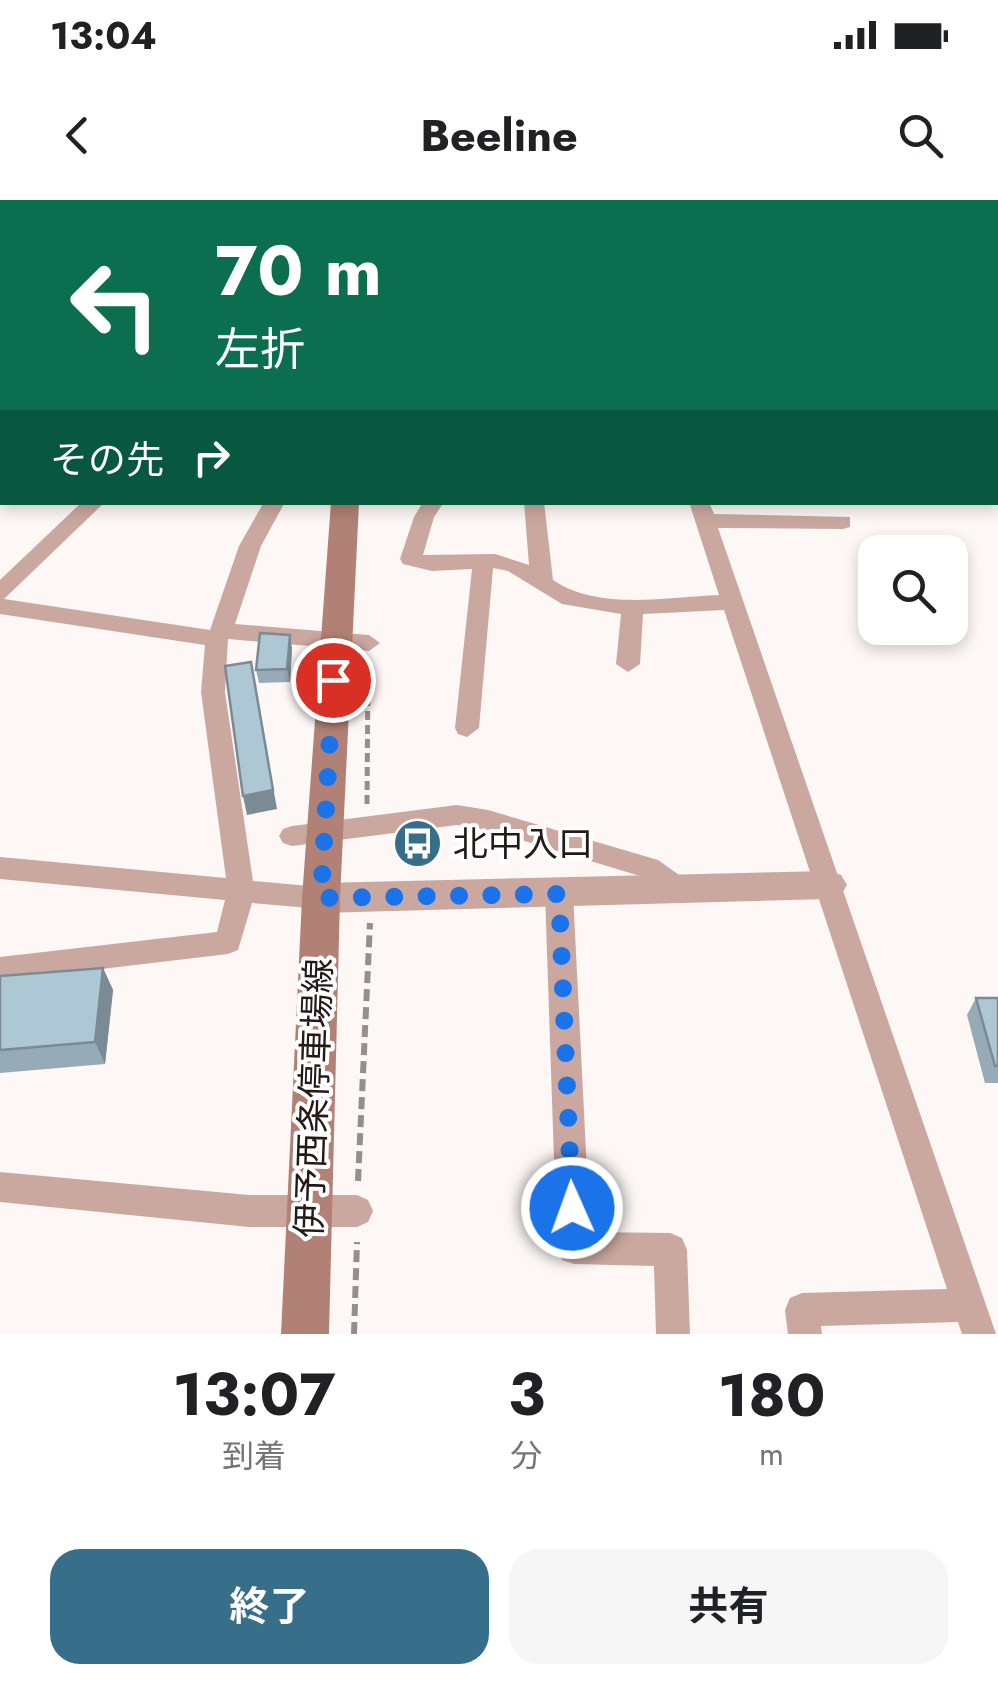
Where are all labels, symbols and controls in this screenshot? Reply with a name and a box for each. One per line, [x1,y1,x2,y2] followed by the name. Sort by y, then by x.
[50,8,157,63] text: 13:04
[420,103,578,168] text: Beeline
[50,108,105,163] icon: back
[893,108,948,163] icon: search
[215,220,382,321] text: 70 m
[50,240,180,370] icon: left
[215,317,305,382] text: 左折
[184,430,239,485] icon: right
[50,432,164,487] text: その先
[858,535,968,645] map controls
[858,535,968,645] button: search
[291,638,376,723] pin
[306,653,361,708] icon: arrive
[392,818,444,870] bus stop icon: 北中入口
[453,819,593,869] place label: 北中入口
[284,957,344,1239] street label: 伊予西条停車場線
[520,1156,624,1260] position arrow
[172,1351,335,1438] text: 13:07
[508,1351,545,1438] text: 3
[718,1352,826,1439] text: 180
[759,1431,784,1477] text: m
[222,1433,286,1479] text: 到着
[511,1433,543,1479] text: 分
[50,1549,489,1664] button: 終了
[509,1549,948,1664] button: 共有

